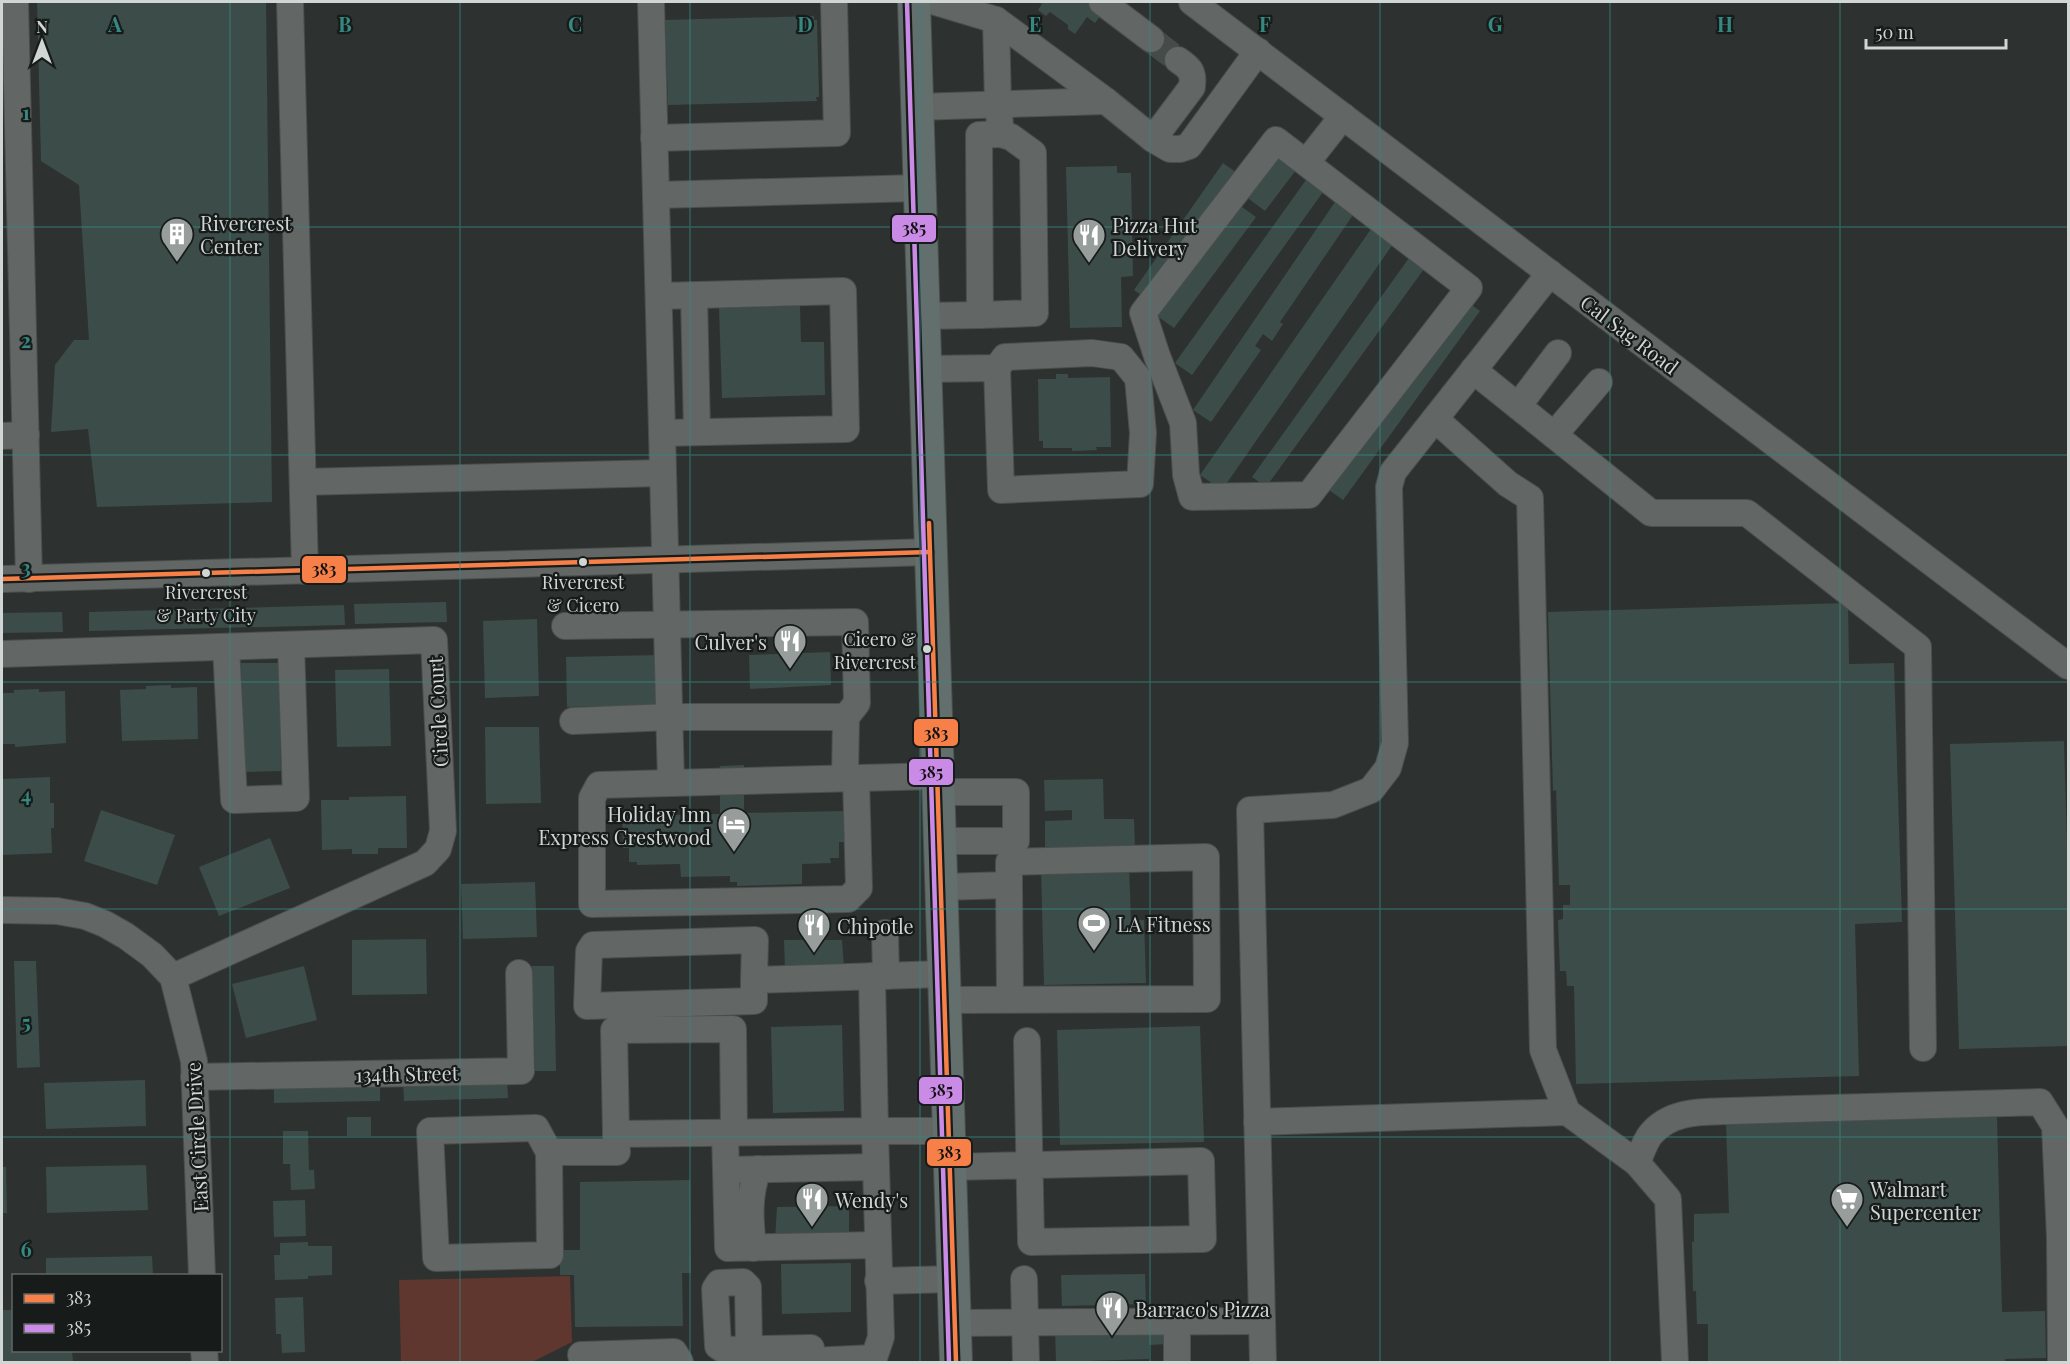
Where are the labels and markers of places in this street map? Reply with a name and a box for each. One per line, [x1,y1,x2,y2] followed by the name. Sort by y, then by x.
[200,209,292,259] place label: Rivercrest Center
[1112,211,1198,261] place label: Pizza Hut Delivery
[159,216,195,263] building icon: Rivercrest Center
[1071,217,1107,264] restaurant icon: Pizza Hut Delivery
[577,556,589,568] marker: Rivercrest & Cicero
[200,567,212,579] marker: Rivercrest & Party City
[542,570,625,617] place label: Rivercrest & Cicero
[156,580,256,627] place label: Rivercrest & Party City
[772,623,808,670] restaurant icon: Culver's
[834,627,917,674] place label: Cicero & Rivercrest
[695,628,767,655] place label: Culver's
[921,643,933,655] marker: Cicero & Rivercrest
[538,800,711,850] place label: Holiday Inn Express Crestwood
[716,806,752,853] hotel icon: Holiday Inn Express Crestwood
[1076,905,1112,952] sports icon: LA Fitness
[796,907,832,954] restaurant icon: Chipotle
[1117,910,1211,937] place label: LA Fitness
[837,912,914,939] place label: Chipotle
[1869,1175,1981,1225] place label: Walmart Supercenter
[794,1181,830,1228] restaurant icon: Wendy's
[1829,1181,1865,1228] supermarket icon: Walmart Supercenter
[834,1186,908,1213] place label: Wendy's
[1094,1290,1130,1337] restaurant icon: Barraco's Pizza
[1135,1295,1270,1322] place label: Barraco's Pizza

